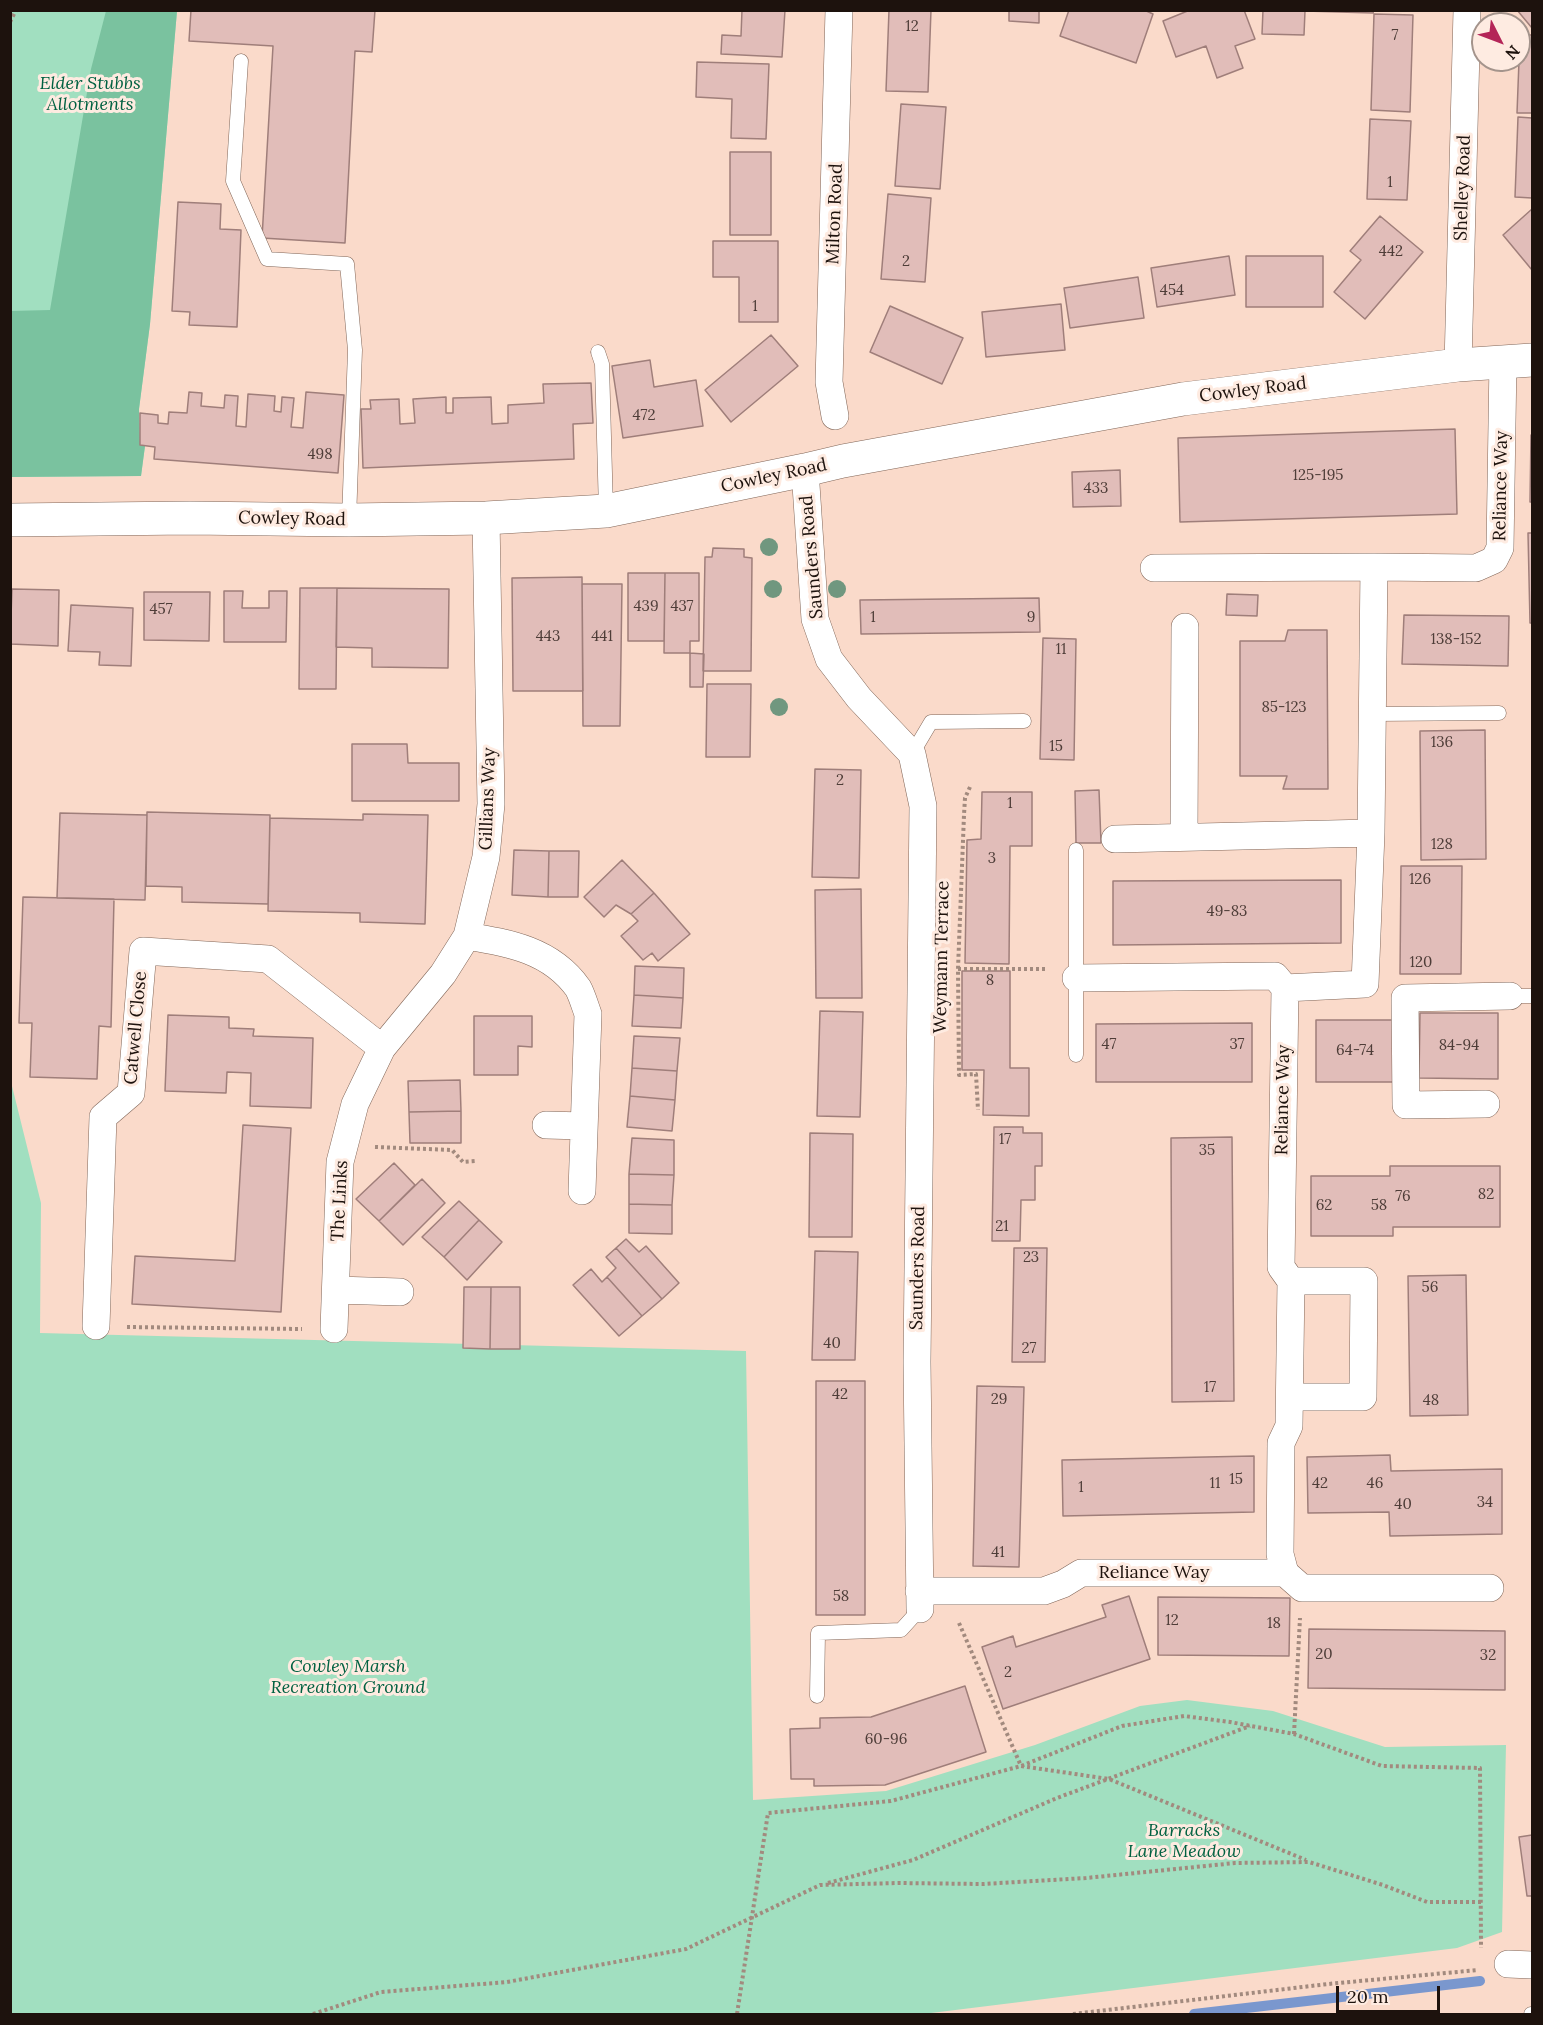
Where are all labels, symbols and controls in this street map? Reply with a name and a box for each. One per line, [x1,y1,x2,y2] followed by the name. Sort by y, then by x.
[1471,12,1531,72] north arrow
[905,18,919,36] house number: 12
[1392,27,1398,45] house number: 7
[1501,41,1524,64] text: N
[39,73,141,116] park label: Elder Stubbs Allotments
[1450,135,1476,241] street label: Shelley Road
[822,163,848,265] street label: Milton Road
[1387,174,1393,192] house number: 1
[1379,243,1403,261] house number: 442
[902,253,910,271] house number: 2
[1160,282,1184,300] house number: 454
[752,298,758,316] house number: 1
[1198,373,1308,407] street label: Cowley Road
[632,407,656,425] house number: 472
[1489,430,1513,542] street label: Reliance Way
[307,446,333,464] house number: 498
[719,454,829,498] street label: Cowley Road
[1293,467,1343,485] house number: 125-195
[1084,480,1108,498] house number: 433
[796,494,828,620] street label: Saunders Road
[238,507,346,531] street label: Cowley Road
[633,598,659,616] house number: 439
[670,598,694,616] house number: 437
[149,601,173,619] house number: 457
[870,609,876,627] house number: 1
[1027,609,1035,627] house number: 9
[536,628,560,646] house number: 443
[591,628,613,646] house number: 441
[1431,631,1481,649] house number: 138-152
[1056,641,1066,659] house number: 11
[1261,699,1307,717] house number: 85-123
[1431,734,1453,752] house number: 136
[1049,738,1063,756] house number: 15
[475,747,501,851] street label: Gillians Way
[836,772,844,790] house number: 2
[1007,795,1013,813] house number: 1
[1431,836,1453,854] house number: 128
[988,850,996,868] house number: 3
[1409,871,1431,889] house number: 126
[930,880,954,1034] street label: Weymann Terrace
[1207,903,1247,921] house number: 49-83
[1410,954,1432,972] house number: 120
[120,970,152,1086] street label: Catwell Close
[986,972,994,990] house number: 8
[1101,1036,1117,1054] house number: 47
[1230,1036,1244,1054] house number: 37
[1439,1037,1479,1055] house number: 84-94
[1336,1042,1374,1060] house number: 64-74
[1271,1044,1295,1156] street label: Reliance Way
[999,1131,1011,1149] house number: 17
[1199,1142,1215,1160] house number: 35
[327,1160,353,1242] street label: The Links
[1478,1186,1494,1204] house number: 82
[1395,1188,1411,1206] house number: 76
[1316,1197,1332,1215] house number: 62
[1371,1197,1387,1215] house number: 58
[906,1206,930,1330] street label: Saunders Road
[995,1218,1009,1236] house number: 21
[1023,1249,1039,1267] house number: 23
[1422,1279,1438,1297] house number: 56
[823,1335,841,1353] house number: 40
[1022,1340,1036,1358] house number: 27
[1204,1379,1216,1397] house number: 17
[832,1386,848,1404] house number: 42
[991,1391,1007,1409] house number: 29
[1423,1392,1439,1410] house number: 48
[1229,1471,1243,1489] house number: 15
[1210,1475,1220,1493] house number: 11
[1312,1475,1328,1493] house number: 42
[1367,1475,1383,1493] house number: 46
[1078,1479,1084,1497] house number: 1
[1477,1494,1493,1512] house number: 34
[1394,1496,1412,1514] house number: 40
[991,1544,1005,1562] house number: 41
[1099,1562,1209,1584] street label: Reliance Way
[833,1588,849,1606] house number: 58
[1165,1612,1179,1630] house number: 12
[1267,1615,1281,1633] house number: 18
[1315,1646,1333,1664] house number: 20
[1480,1647,1496,1665] house number: 32
[271,1656,425,1698] park label: Cowley Marsh Recreation Ground
[1004,1664,1012,1682] house number: 2
[865,1731,907,1749] house number: 60-96
[1127,1820,1241,1862] park label: Barracks Lane Meadow
[1339,1974,1442,2012] scale bar
[1347,1985,1389,2008] text: 20 m

